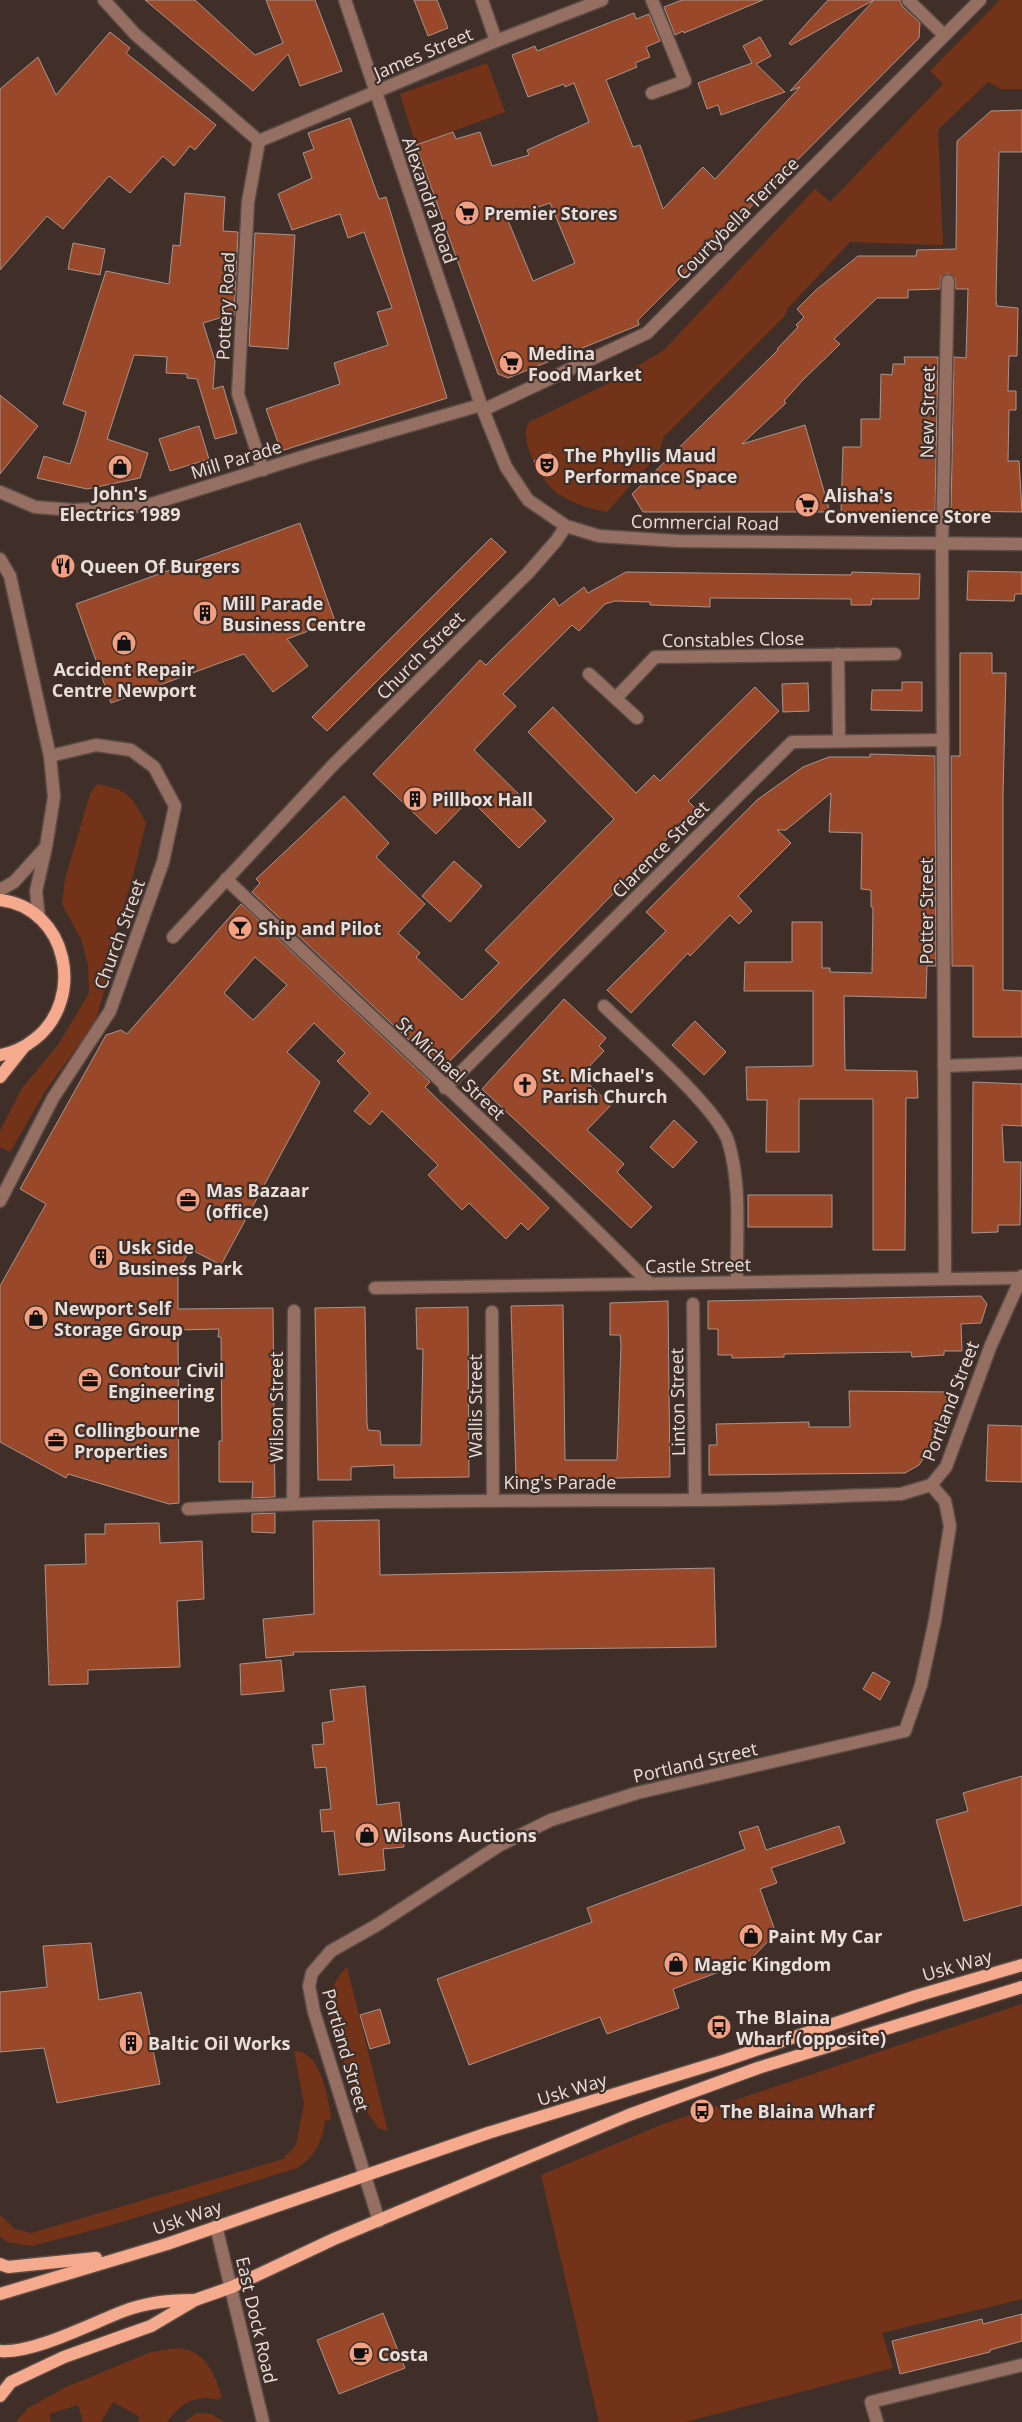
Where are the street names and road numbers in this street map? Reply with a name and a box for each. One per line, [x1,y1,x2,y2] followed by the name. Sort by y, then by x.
[368,21,476,85] street label: James Street
[397,133,463,267] street label: Alexandra Road
[670,151,804,285] street label: Courtybella Terrace
[210,251,240,361] street label: Pottery Road
[914,366,940,458] street label: New Street
[188,434,284,484] street label: Mill Parade
[631,509,779,535] street label: Commercial Road
[371,606,469,704] street label: Church Street
[662,626,804,652] street label: Constables Close
[606,795,714,903] street label: Clarence Street
[914,858,938,964] street label: Potter Street
[88,876,150,992] street label: Church Street
[391,1011,511,1125] street label: St Michael Street
[645,1252,751,1278] street label: Castle Street
[916,1337,984,1465] street label: Portland Street
[664,1348,690,1456] street label: Linton Street
[264,1351,288,1463] street label: Wilson Street
[463,1354,487,1458] street label: Wallis Street
[504,1470,616,1494] street label: King's Parade
[630,1736,760,1788] street label: Portland Street
[919,1943,996,1986] street label: Usk Way
[317,1986,375,2114] street label: Portland Street
[534,2067,611,2111] street label: Usk Way
[149,2194,226,2240] street label: Usk Way
[231,2254,283,2386] street label: East Dock Road

